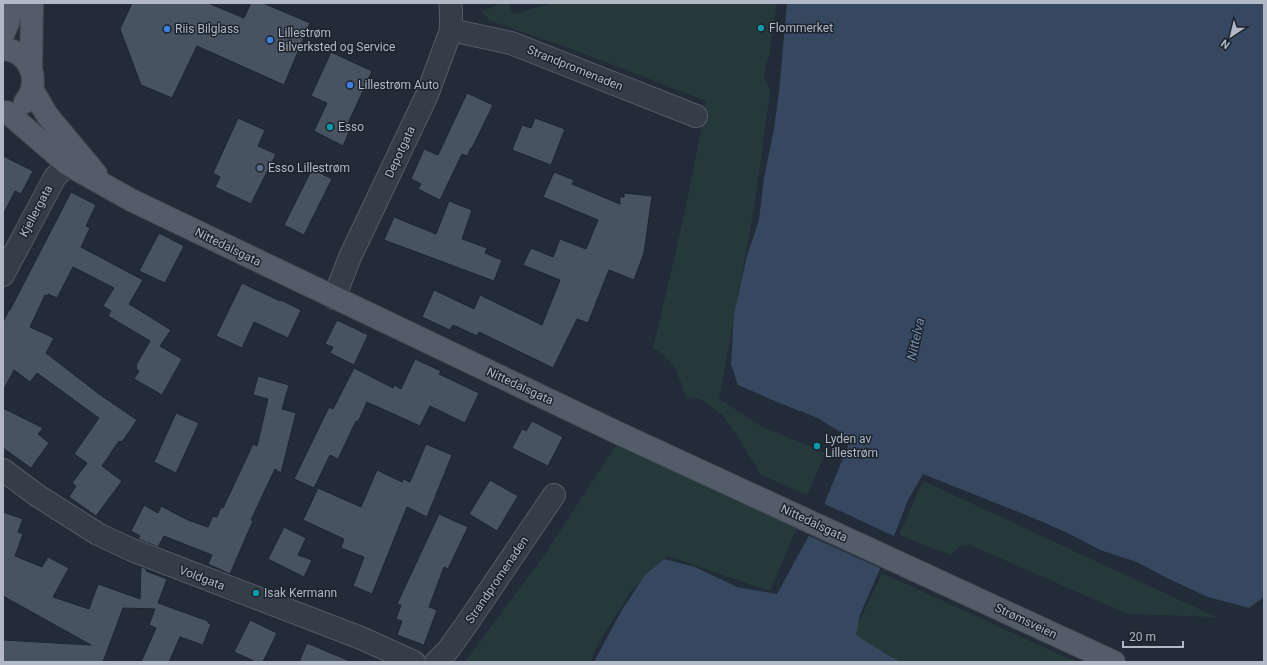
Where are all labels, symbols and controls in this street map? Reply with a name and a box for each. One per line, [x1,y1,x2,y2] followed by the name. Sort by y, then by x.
[1211,16,1251,56] north arrow
[769,21,833,35] place label: Flommerket
[175,22,239,36] place label: Riis Bilglass
[756,23,766,33] marker: Flommerket
[162,24,172,34] marker: Riis Bilglass
[278,26,395,54] place label: Lillestrøm Bilverksted og Service
[265,35,275,45] marker: Lillestrøm Bilverksted og Service
[1218,36,1232,51] text: N
[525,42,625,94] street label: Strandpromenaden
[358,78,439,92] place label: Lillestrøm Auto
[345,80,355,90] marker: Lillestrøm Auto
[338,120,364,134] place label: Esso
[325,122,335,132] marker: Esso
[382,124,418,180] street label: Depotgata
[268,161,350,175] place label: Esso Lillestrøm
[255,163,265,173] marker: Esso Lillestrøm
[17,183,55,239] street label: Kjellergata
[193,225,263,269] street label: Nittedalsgata
[904,316,927,362] water label: Nittelva
[484,364,556,408] street label: Nittedalsgata
[825,432,878,460] place label: Lyden av Lillestrøm
[812,441,822,451] marker: Lyden av Lillestrøm
[778,501,850,545] street label: Nittedalsgata
[463,534,531,626] street label: Strandpromenaden
[177,563,227,593] street label: Voldgata
[264,586,337,600] place label: Isak Kermann
[251,588,261,598] marker: Isak Kermann
[993,601,1059,641] street label: Strømsveien
[1123,623,1183,649] scale bar
[1129,630,1156,644] text: 20 m

